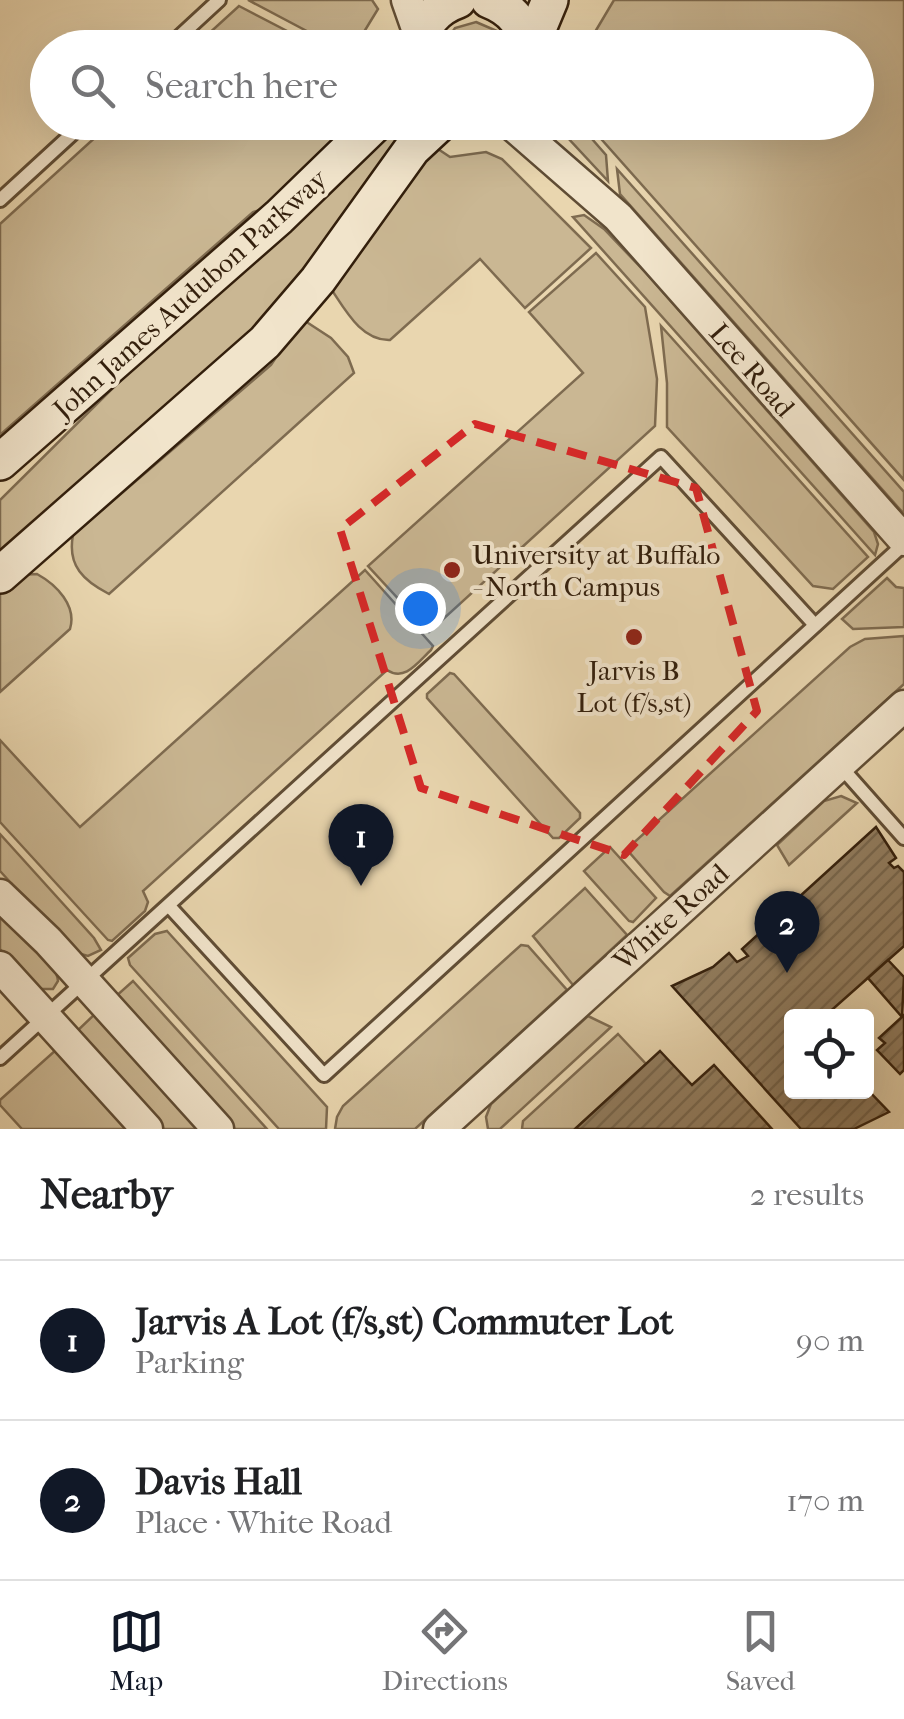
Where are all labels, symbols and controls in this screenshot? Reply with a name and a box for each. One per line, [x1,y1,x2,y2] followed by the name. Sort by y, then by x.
[30,30,874,140] search box
[65,58,120,113] icon: search
[145,63,338,108] text: Search here
[45,162,335,427] street label: John James Audubon Parkway
[702,317,802,424] street label: Lee Road
[472,538,721,603] place label: University at Buffalo - North Campus
[441,559,463,581] marker: University at Buffalo - North Campus
[395,583,446,634] your location
[623,626,645,648] marker: Jarvis B Lot (f/s,st)
[576,654,692,719] place label: Jarvis B Lot (f/s,st)
[328,804,394,886] pin: 1
[606,856,736,978] street label: White Road
[754,890,820,973] pin: 2
[784,1009,874,1099] map controls
[784,1009,874,1099] button: locate
[40,1170,172,1219] text: Nearby
[750,1176,864,1213] text: 2 results
[135,1299,673,1344] text: Jarvis A Lot (f/s,st) Commuter Lot
[67,1322,78,1359] text: 1
[796,1322,864,1359] text: 90 m
[135,1344,244,1381] text: Parking
[135,1459,302,1504] text: Davis Hall
[64,1482,81,1519] text: 2
[786,1482,864,1519] text: 170 m
[135,1504,392,1541] text: Place · White Road
[109,1604,164,1697] tab: Map
[382,1604,508,1697] tab: Directions
[726,1604,795,1697] tab: Saved

